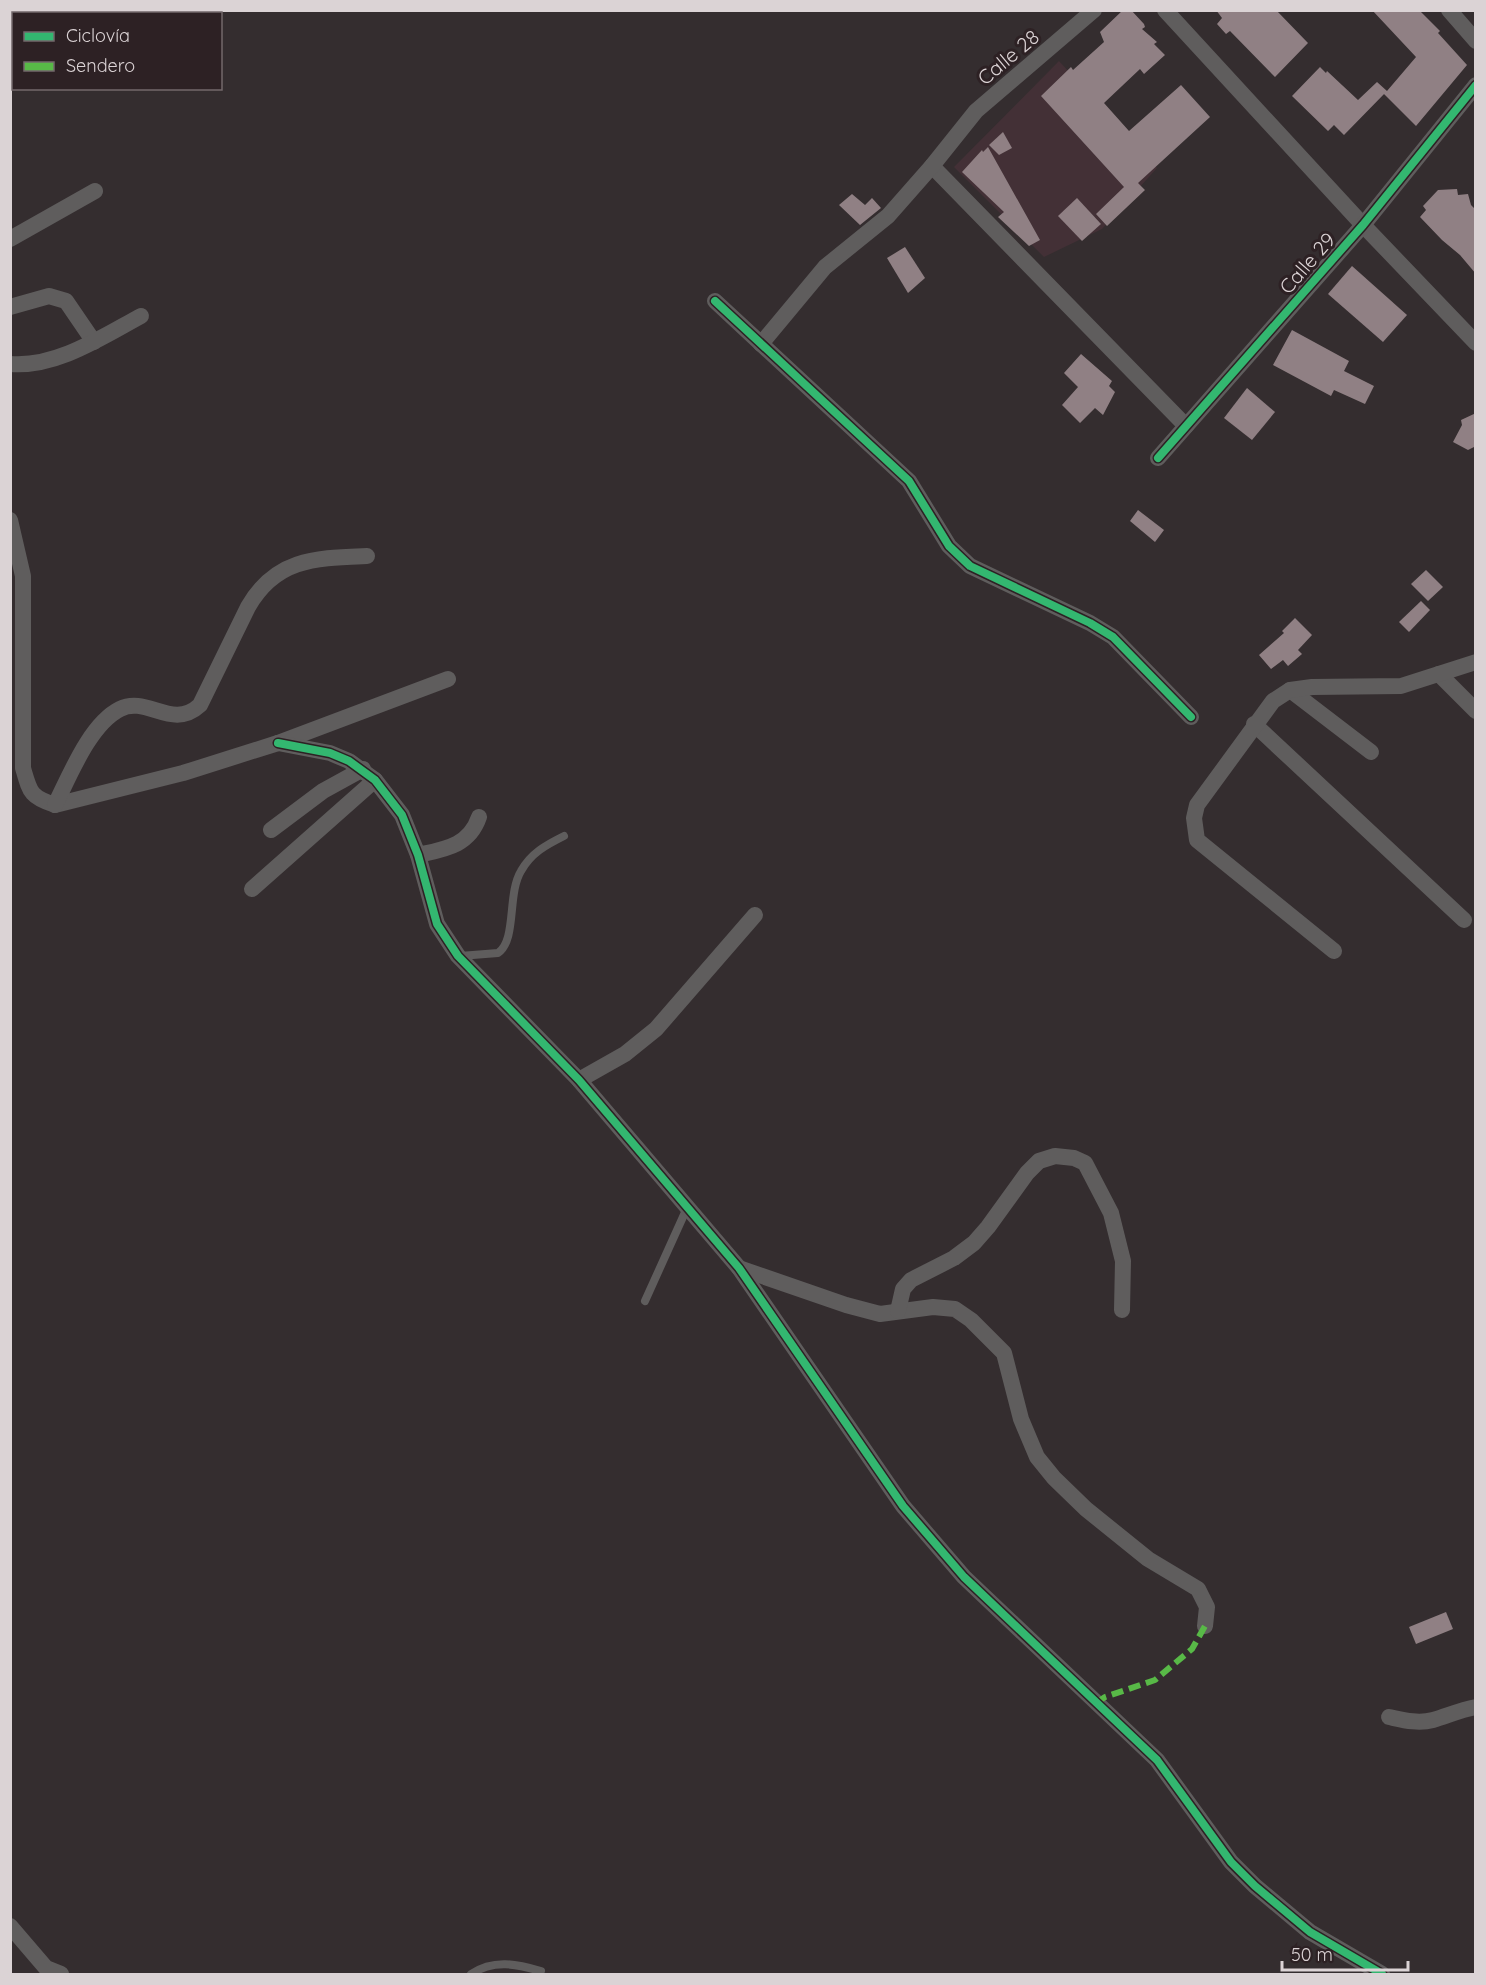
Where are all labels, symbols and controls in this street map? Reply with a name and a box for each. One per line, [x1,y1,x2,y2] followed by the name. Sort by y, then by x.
[12,12,222,90] legend
[66,24,130,47] text: Ciclovía
[972,24,1044,90] street label: Calle 28
[66,54,135,77] text: Sendero
[1274,227,1340,299] street label: Calle 29
[1282,1934,1408,1972] scale bar
[1291,1943,1333,1966] text: 50 m

